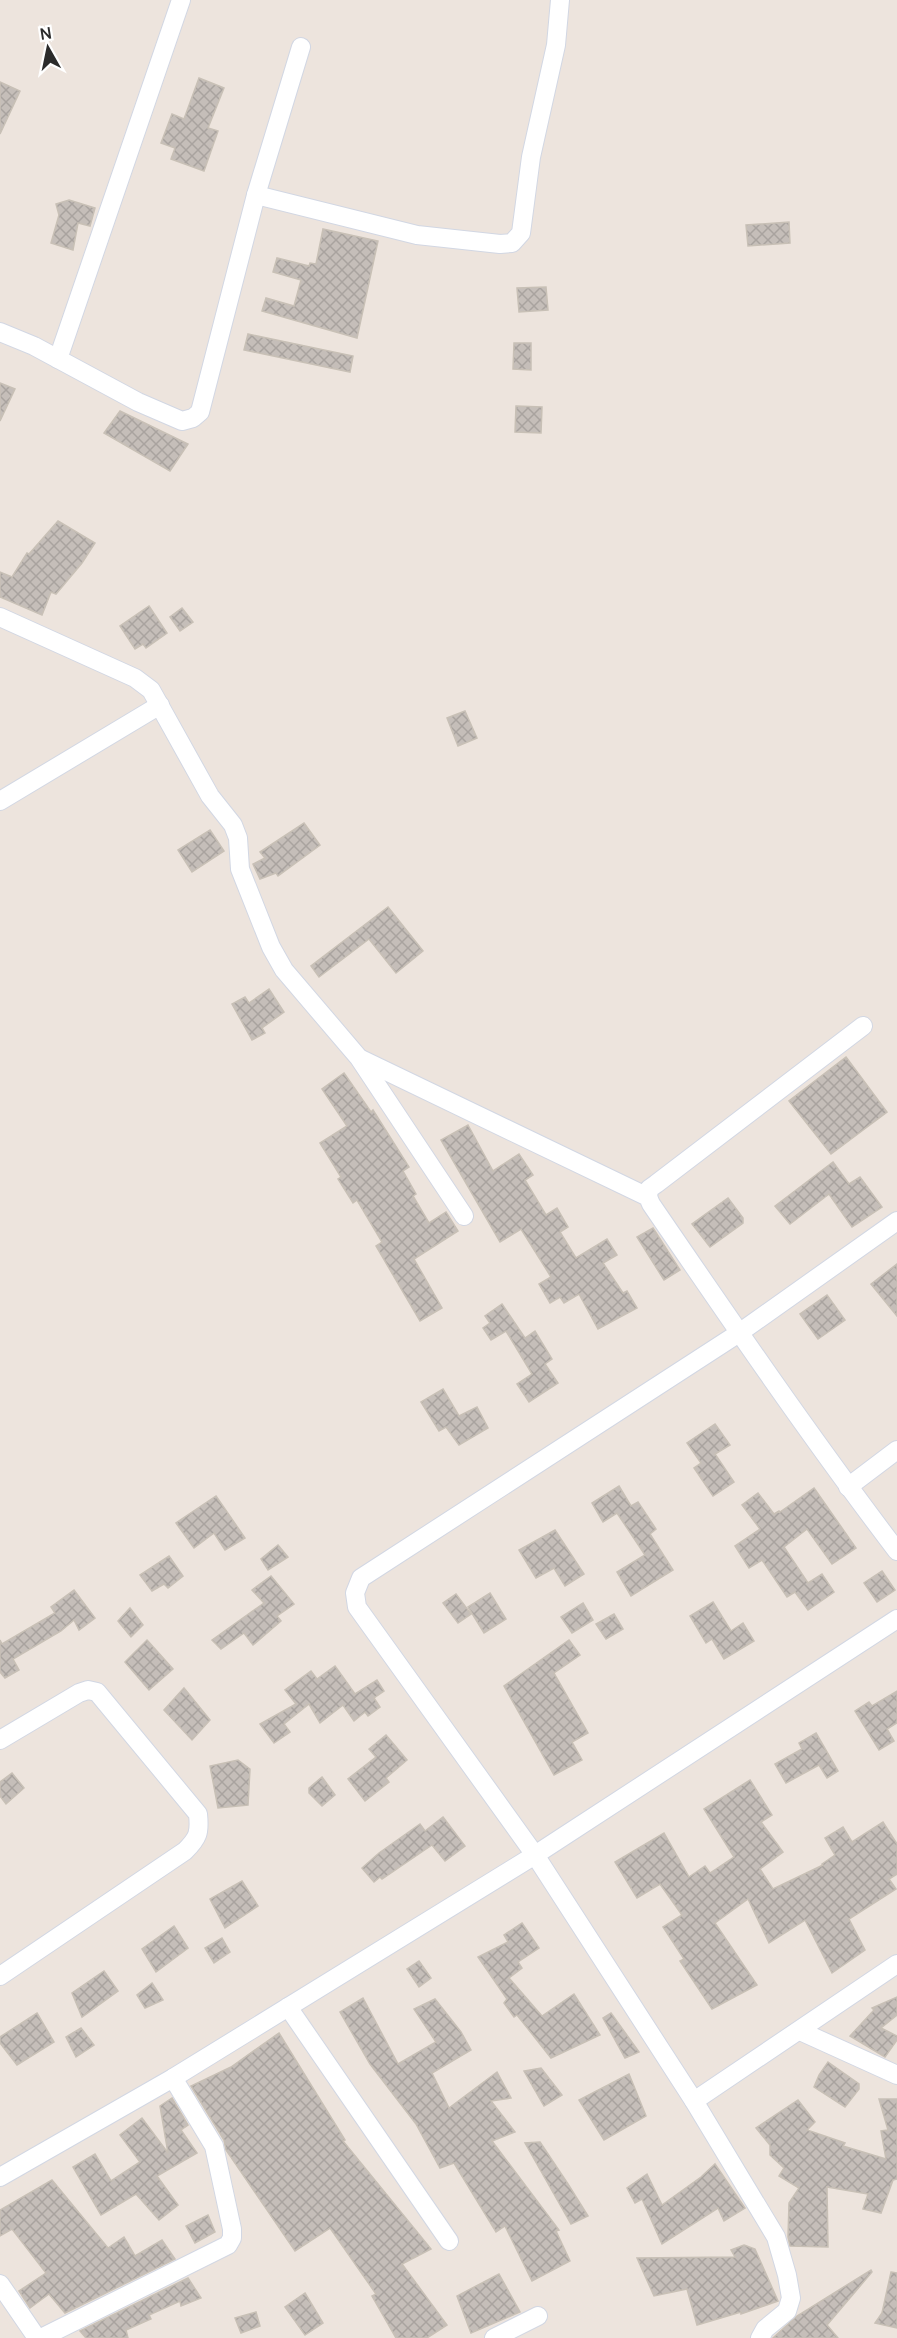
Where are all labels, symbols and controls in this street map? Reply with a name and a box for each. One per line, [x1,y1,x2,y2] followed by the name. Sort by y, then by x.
[18,18,78,78] north arrow
[38,21,53,45] text: N

